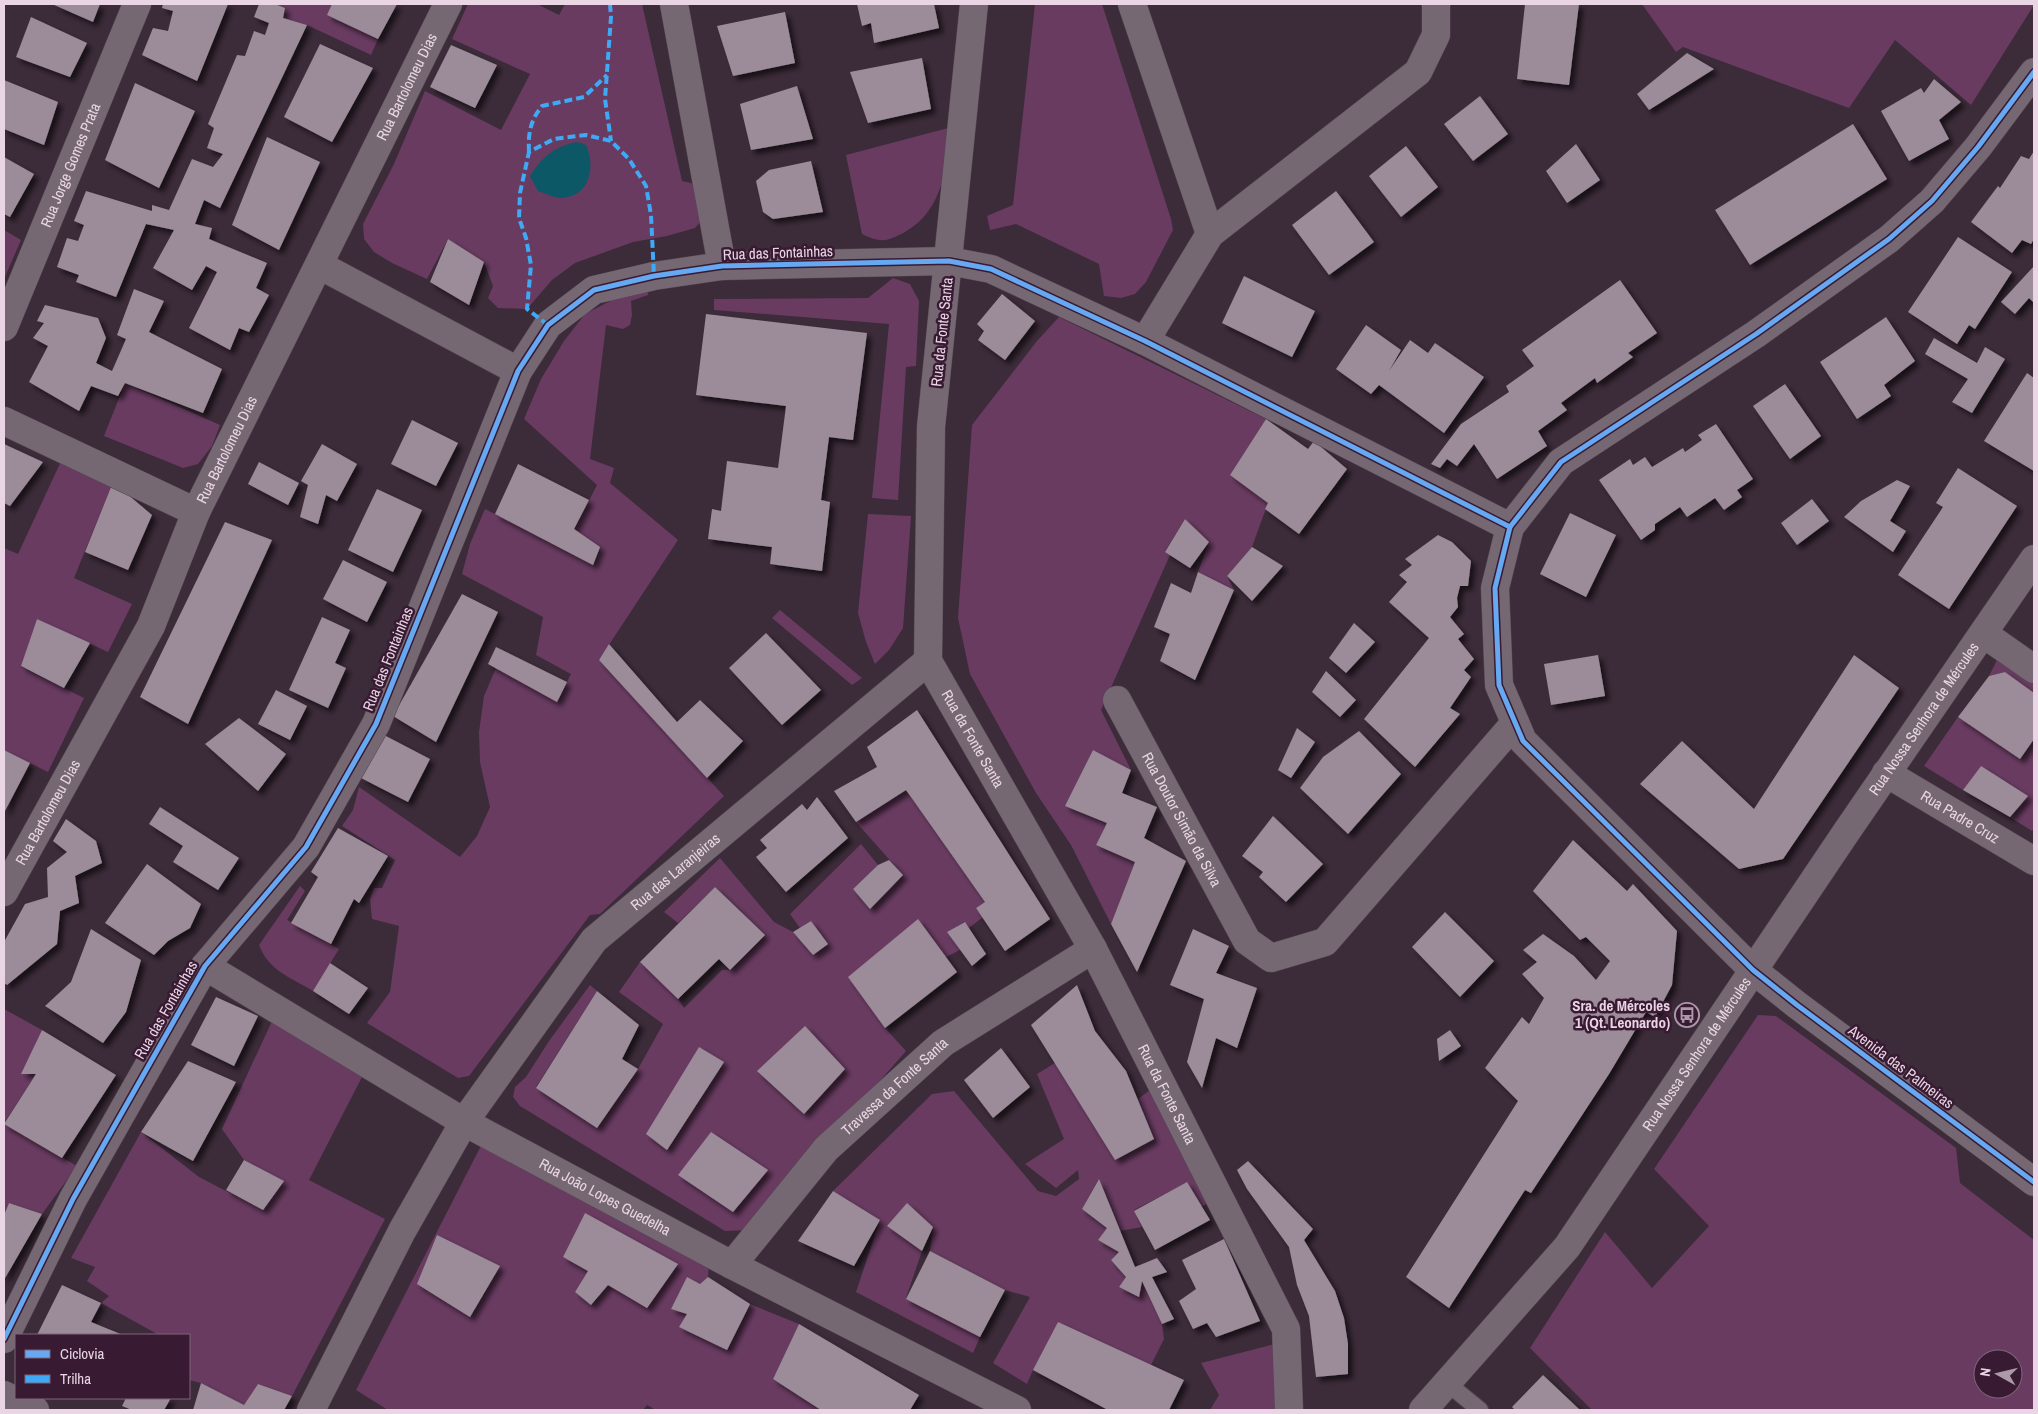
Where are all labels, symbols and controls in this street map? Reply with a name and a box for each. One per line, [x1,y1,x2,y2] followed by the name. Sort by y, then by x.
[371,29,442,144] street label: Rua Bartolomeu Dias
[35,99,105,230] street label: Rua Jorge Gomes Prata
[723,240,833,265] street label: Rua das Fontainhas
[925,276,958,388] street label: Rua da Fonte Santa
[191,392,262,507] street label: Rua Bartolomeu Dias
[357,604,418,714] street label: Rua das Fontainhas
[1864,638,1984,799] street label: Rua Nossa Senhora de Mércules
[937,686,1009,792] street label: Rua da Fonte Santa
[1137,749,1227,891] street label: Rua Doutor Simão da Silva
[10,756,85,869] street label: Rua Bartolomeu Dias
[1917,785,2003,848] street label: Rua Padre Cruz
[626,828,724,915] street label: Rua das Laranjeiras
[129,957,202,1063] street label: Rua das Fontainhas
[1637,973,1756,1135] street label: Rua Nossa Senhora de Mércules
[1572,995,1670,1033] place label: Sra. de Mércoles 1 (Qt. Leonardo)
[1674,1002,1700,1028] bus stop icon: Sra. de Mércoles 1 (Qt. Leonardo)
[1843,1019,1958,1113] street label: Avenida das Palmeiras
[836,1032,952,1140] street label: Travessa da Fonte Santa
[1133,1040,1201,1148] street label: Rua da Fonte Santa
[536,1153,675,1241] street label: Rua João Lopes Guedelha
[15,1334,190,1399] legend
[60,1343,105,1364] text: Ciclovia
[1973,1349,2023,1399] north arrow
[1976,1367,1995,1378] text: N
[60,1368,91,1389] text: Trilha

